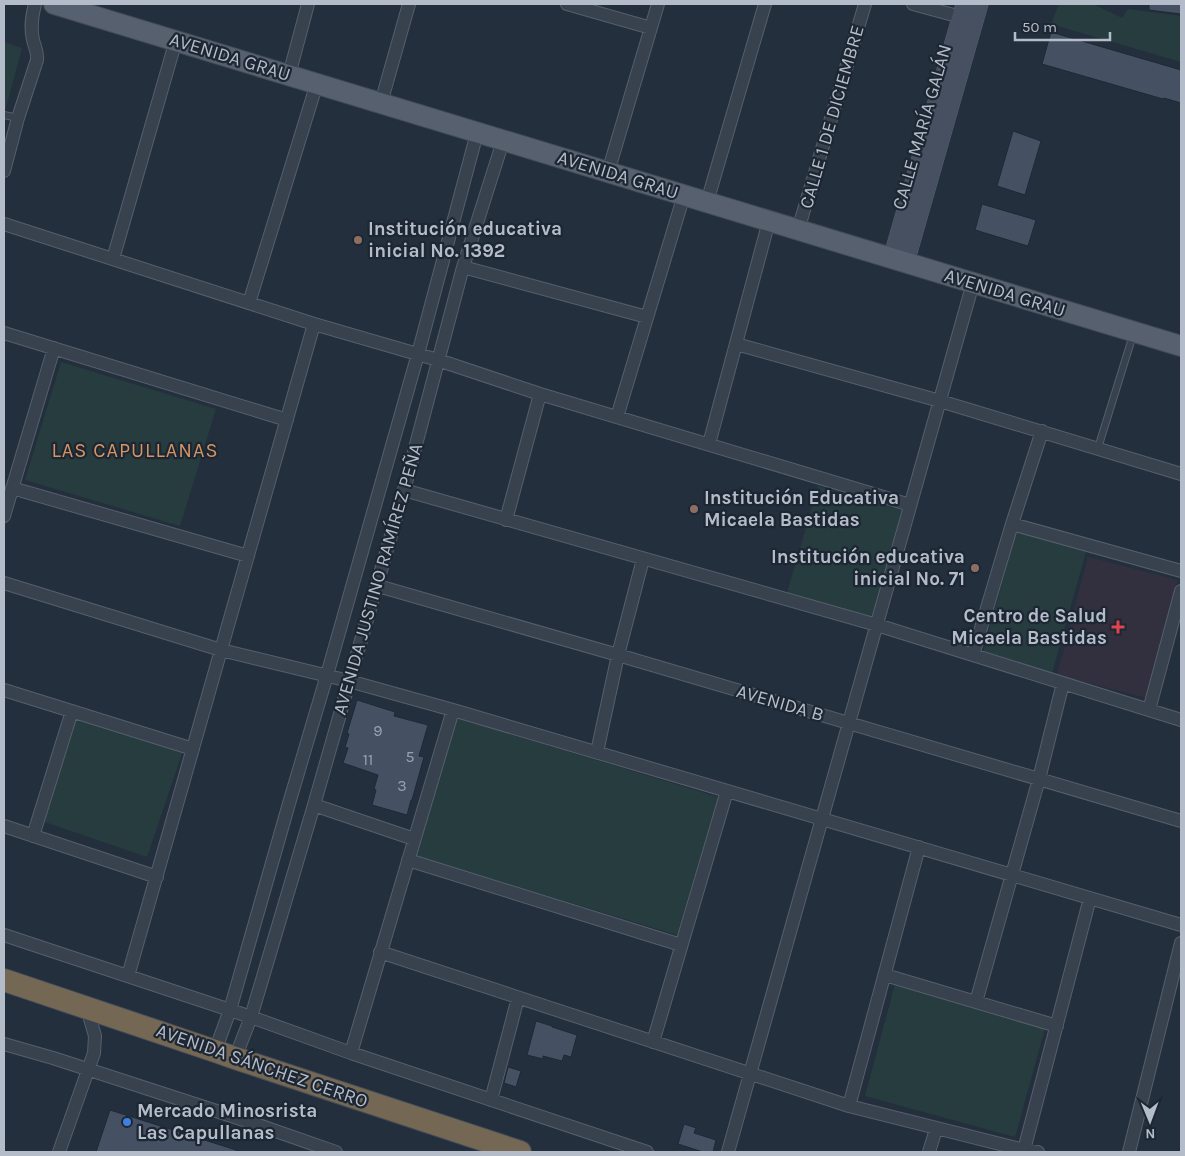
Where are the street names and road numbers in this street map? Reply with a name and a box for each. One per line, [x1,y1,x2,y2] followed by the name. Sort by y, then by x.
[795,23,869,211] street label: CALLE 1 DE DICIEMBRE
[167,28,293,86] street label: AVENIDA GRAU
[887,42,956,212] street label: CALLE MARÍA GALÁN
[555,146,681,204] street label: AVENIDA GRAU
[942,264,1068,322] street label: AVENIDA GRAU
[328,440,427,717] street label: AVENIDA JUSTINO RAMÍREZ PEÑA
[734,680,826,726] street label: AVENIDA B
[153,1019,371,1113] street label: AVENIDA SÁNCHEZ CERRO

